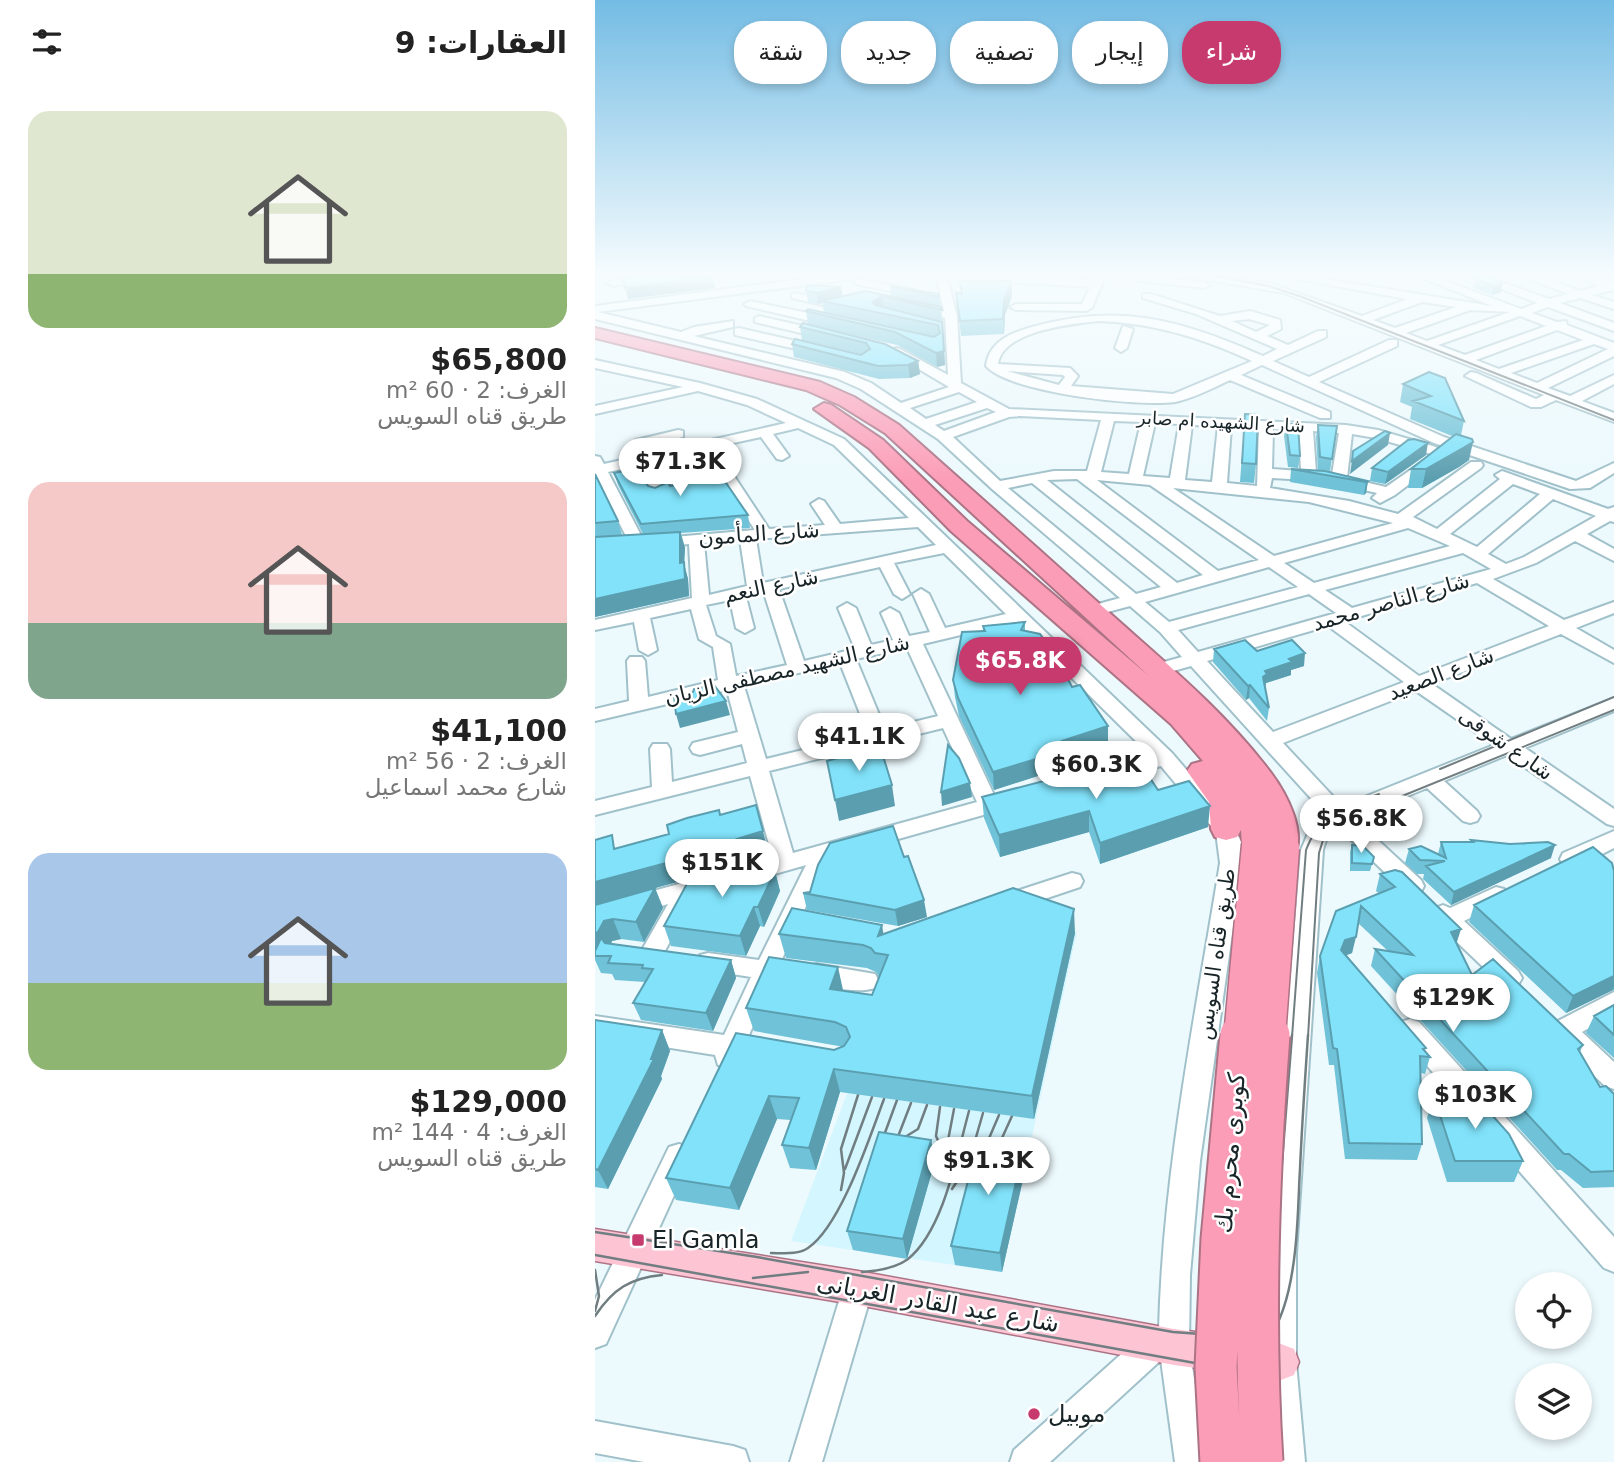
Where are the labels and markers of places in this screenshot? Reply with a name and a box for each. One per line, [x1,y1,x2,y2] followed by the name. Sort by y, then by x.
[623,438,737,498] pin: $71.3K
[963,638,1077,697] pin: $65.8K
[802,714,916,773] pin: $41.1K
[1039,742,1153,801] pin: $60.3K
[1304,796,1418,855] pin: $56.8K
[673,839,771,899] pin: $151K
[1404,974,1502,1034] pin: $129K
[1426,1072,1524,1131] pin: $103K
[931,1138,1045,1197] pin: $91.3K
[652,1226,760,1254] place label: El Gamla
[630,1232,646,1248] marker: El Gamla
[1048,1400,1105,1428] place label: موبيل
[1026,1406,1042,1422] marker: موبيل

